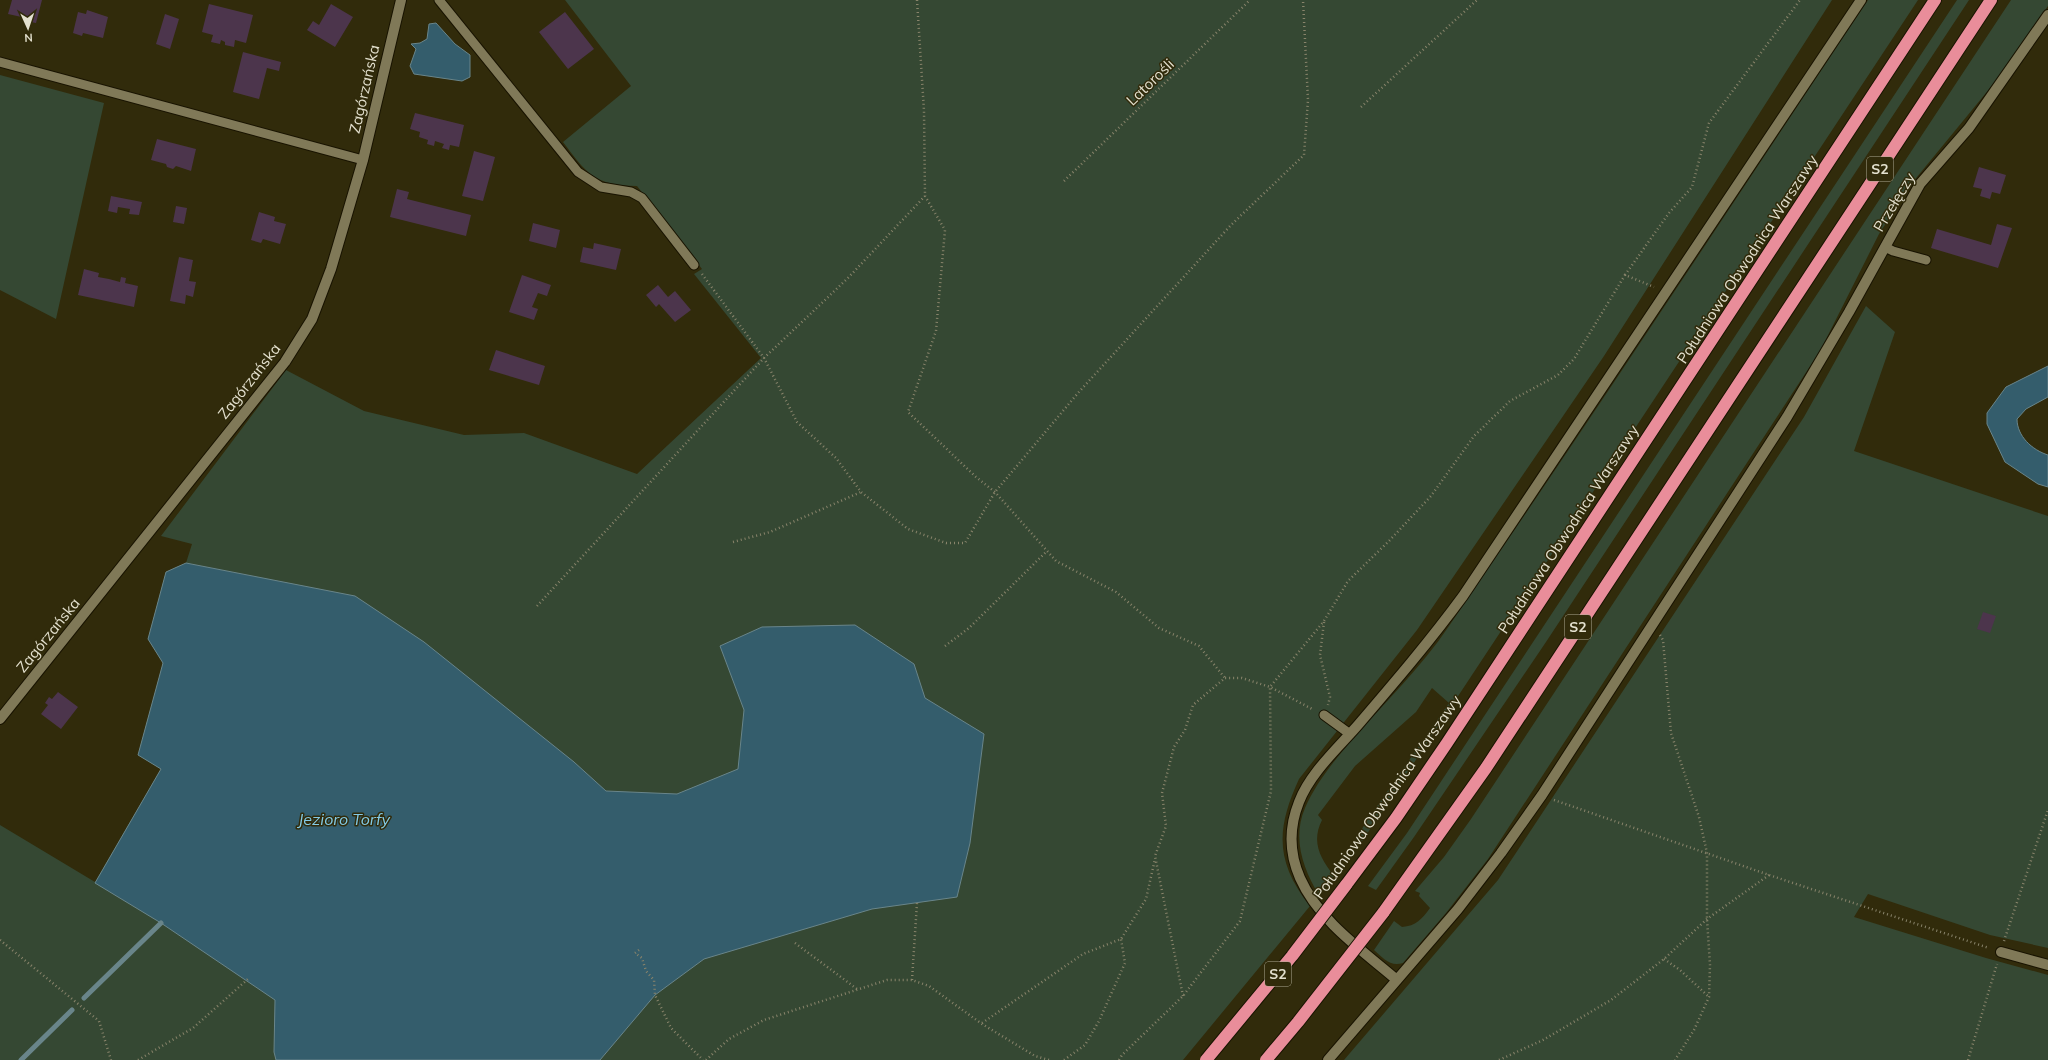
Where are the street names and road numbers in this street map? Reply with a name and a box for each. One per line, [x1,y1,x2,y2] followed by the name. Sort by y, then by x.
[345,43,383,135] street label: Zagórzańska
[1122,55,1178,109] street label: Latorośli
[1672,151,1822,367] street label: Południowa Obwodnica Warszawy
[1867,157,1893,181] road number: S2
[1869,169,1919,235] street label: Przełęczy
[214,340,284,422] street label: Zagórzańska
[1493,421,1643,637] street label: Południowa Obwodnica Warszawy
[12,594,84,676] street label: Zagórzańska
[1565,615,1591,639] road number: S2
[1309,691,1465,903] street label: Południowa Obwodnica Warszawy
[1265,962,1291,986] road number: S2

